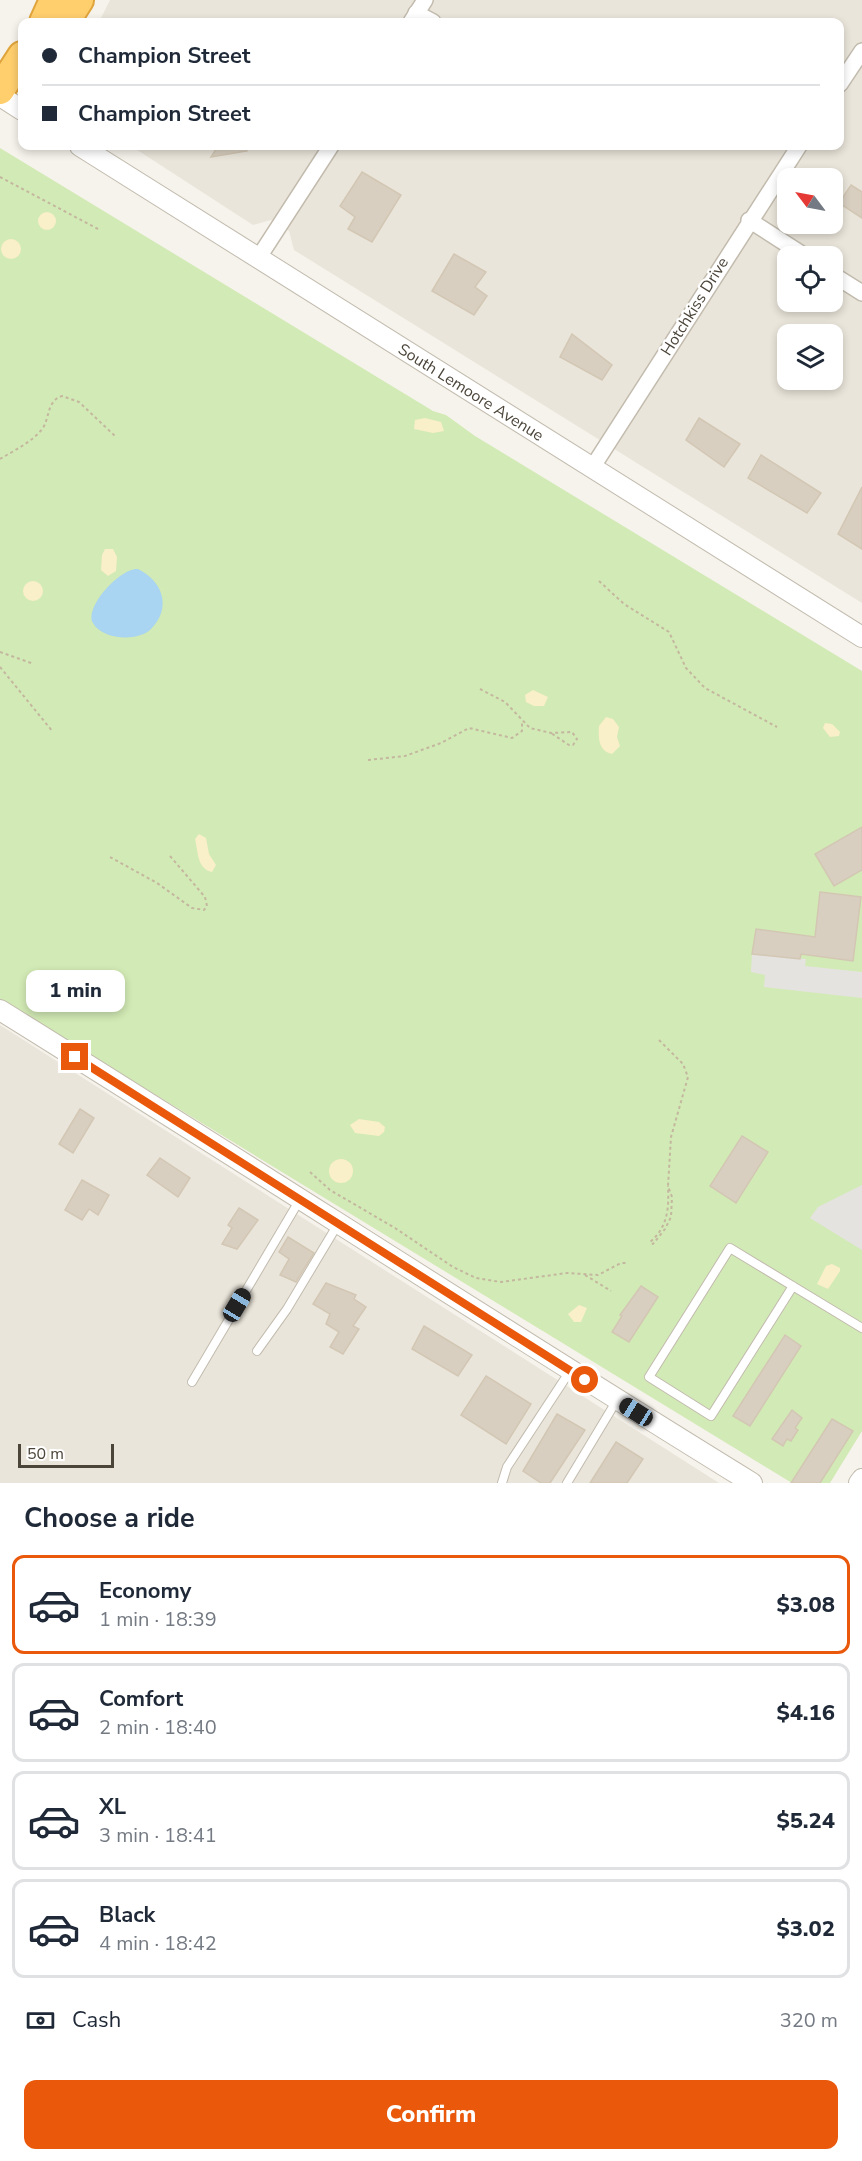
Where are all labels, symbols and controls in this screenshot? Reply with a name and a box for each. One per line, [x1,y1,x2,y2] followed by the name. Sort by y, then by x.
[78,41,250,71] text: Champion Street
[78,99,250,129] text: Champion Street
[777,168,843,234] north arrow
[777,168,843,390] map controls
[777,246,843,312] button: locate
[656,253,734,360] street label: Hotchkiss Drive
[777,324,843,390] button: layers
[394,339,548,446] street label: South Lemoore Avenue
[26,970,124,1012] callout: 1 min
[49,977,102,1004] text: 1 min
[61,1043,88,1070] route end
[220,1285,254,1325] car
[571,1366,598,1393] route start
[616,1395,656,1429] car
[18,1441,114,1468] scale bar
[27,1443,64,1465] text: 50 m
[24,1500,195,1537] text: Choose a ride
[99,1576,191,1606] text: Economy
[27,1578,81,1632] icon: car
[776,1590,835,1620] text: $3.08
[99,1606,217,1633] text: 1 min · 18:39
[99,1684,183,1714] text: Comfort
[27,1686,81,1740] icon: car
[776,1698,835,1728] text: $4.16
[99,1714,217,1741] text: 2 min · 18:40
[99,1792,126,1822] text: XL
[27,1794,81,1848] icon: car
[776,1806,835,1836] text: $5.24
[99,1822,217,1849] text: 3 min · 18:41
[99,1900,155,1930] text: Black
[27,1902,81,1956] icon: car
[776,1914,835,1944] text: $3.02
[99,1930,217,1957] text: 4 min · 18:42
[24,2004,57,2037] icon: cash
[72,2005,121,2035] text: Cash
[780,2007,838,2034] text: 320 m
[24,2080,838,2149] button: Confirm

